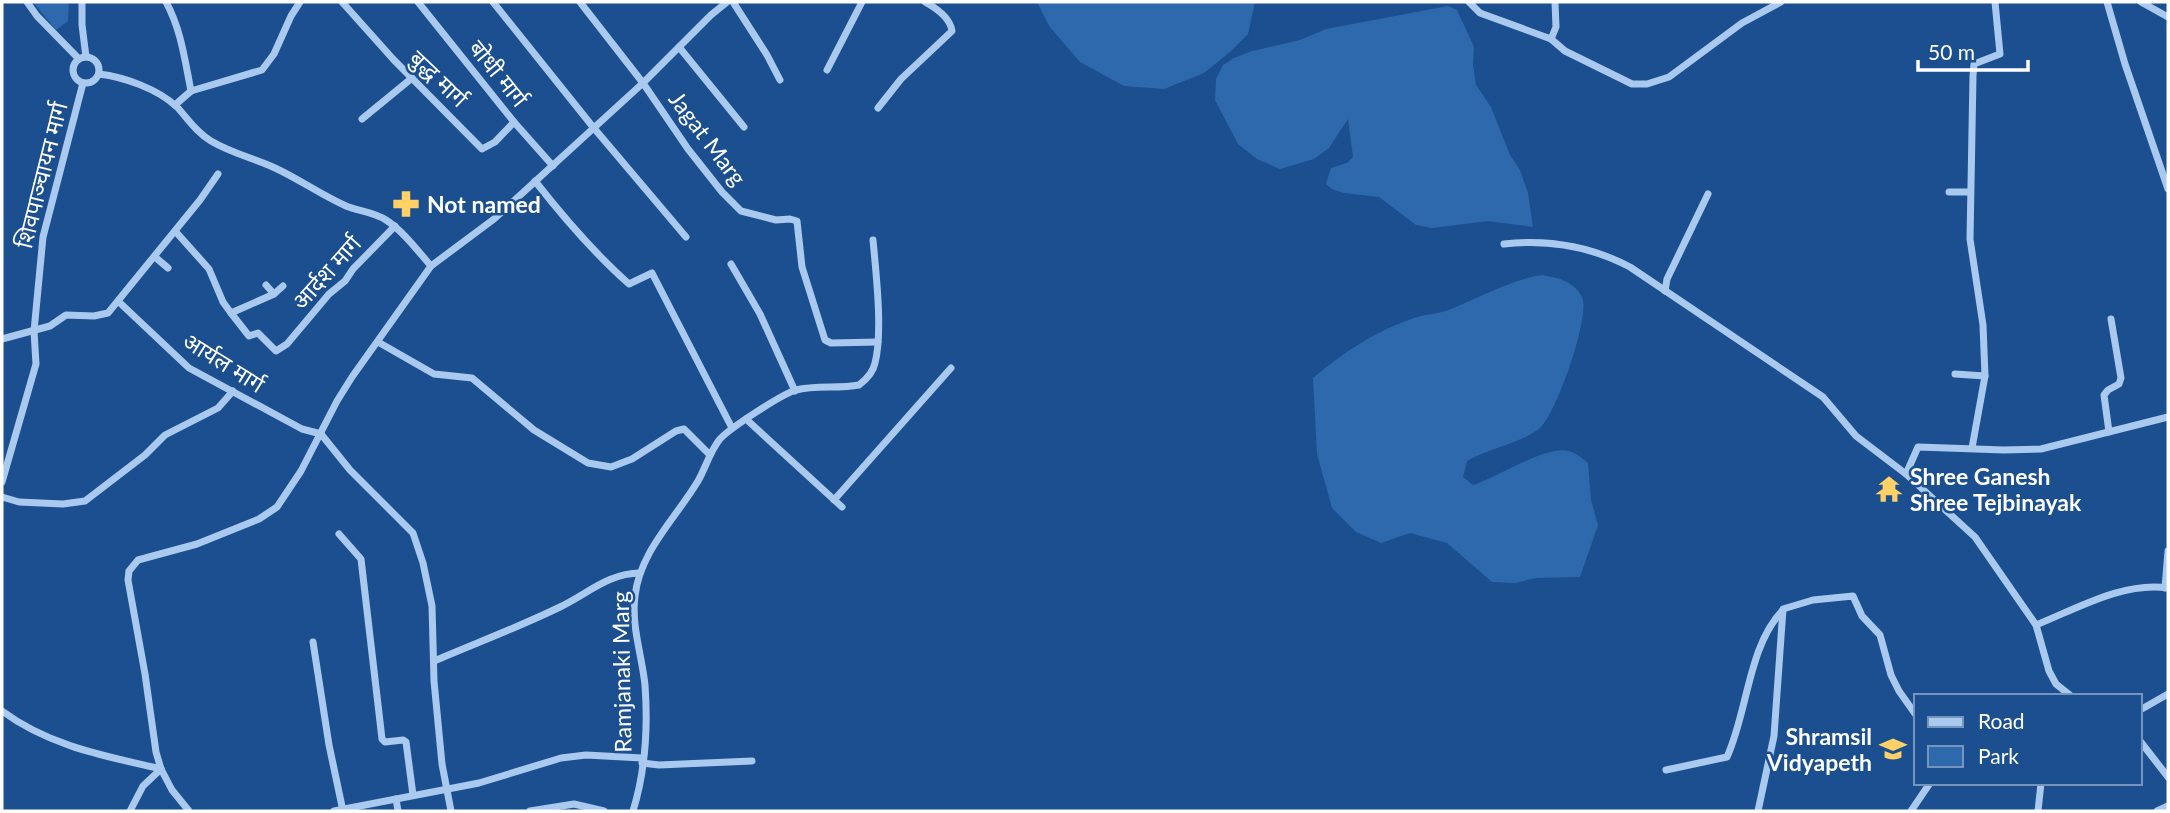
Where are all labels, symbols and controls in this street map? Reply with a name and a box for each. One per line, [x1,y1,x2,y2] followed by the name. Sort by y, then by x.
[1918,28,2028,72] scale bar
[464,34,535,113] street label: बोधी मार्ग
[1928,39,1975,64] text: 50 m
[403,44,475,115] street label: बुद्ध मार्ग
[664,85,752,191] street label: Jagat Marg
[9,98,73,251] street label: शिवपाञ्चायन मार्ग
[391,189,421,219] pharmacy icon: Not named
[427,190,541,218] place label: Not named
[286,228,367,315] street label: आर्दश मार्ग
[178,326,271,399] street label: आर्यल मार्ग
[1910,462,2082,516] place label: Shree Ganesh Shree Tejbinayak
[1874,474,1904,504] temple icon: Shree Ganesh Shree Tejbinayak
[606,591,636,753] street label: Ramjanaki Marg
[1914,694,2142,785] legend
[1978,708,2025,733] text: Road
[1766,722,1872,776] place label: Shramsil Vidyapeth
[1878,734,1908,764] school or university icon: Shramsil Vidyapeth
[1978,743,2019,768] text: Park

